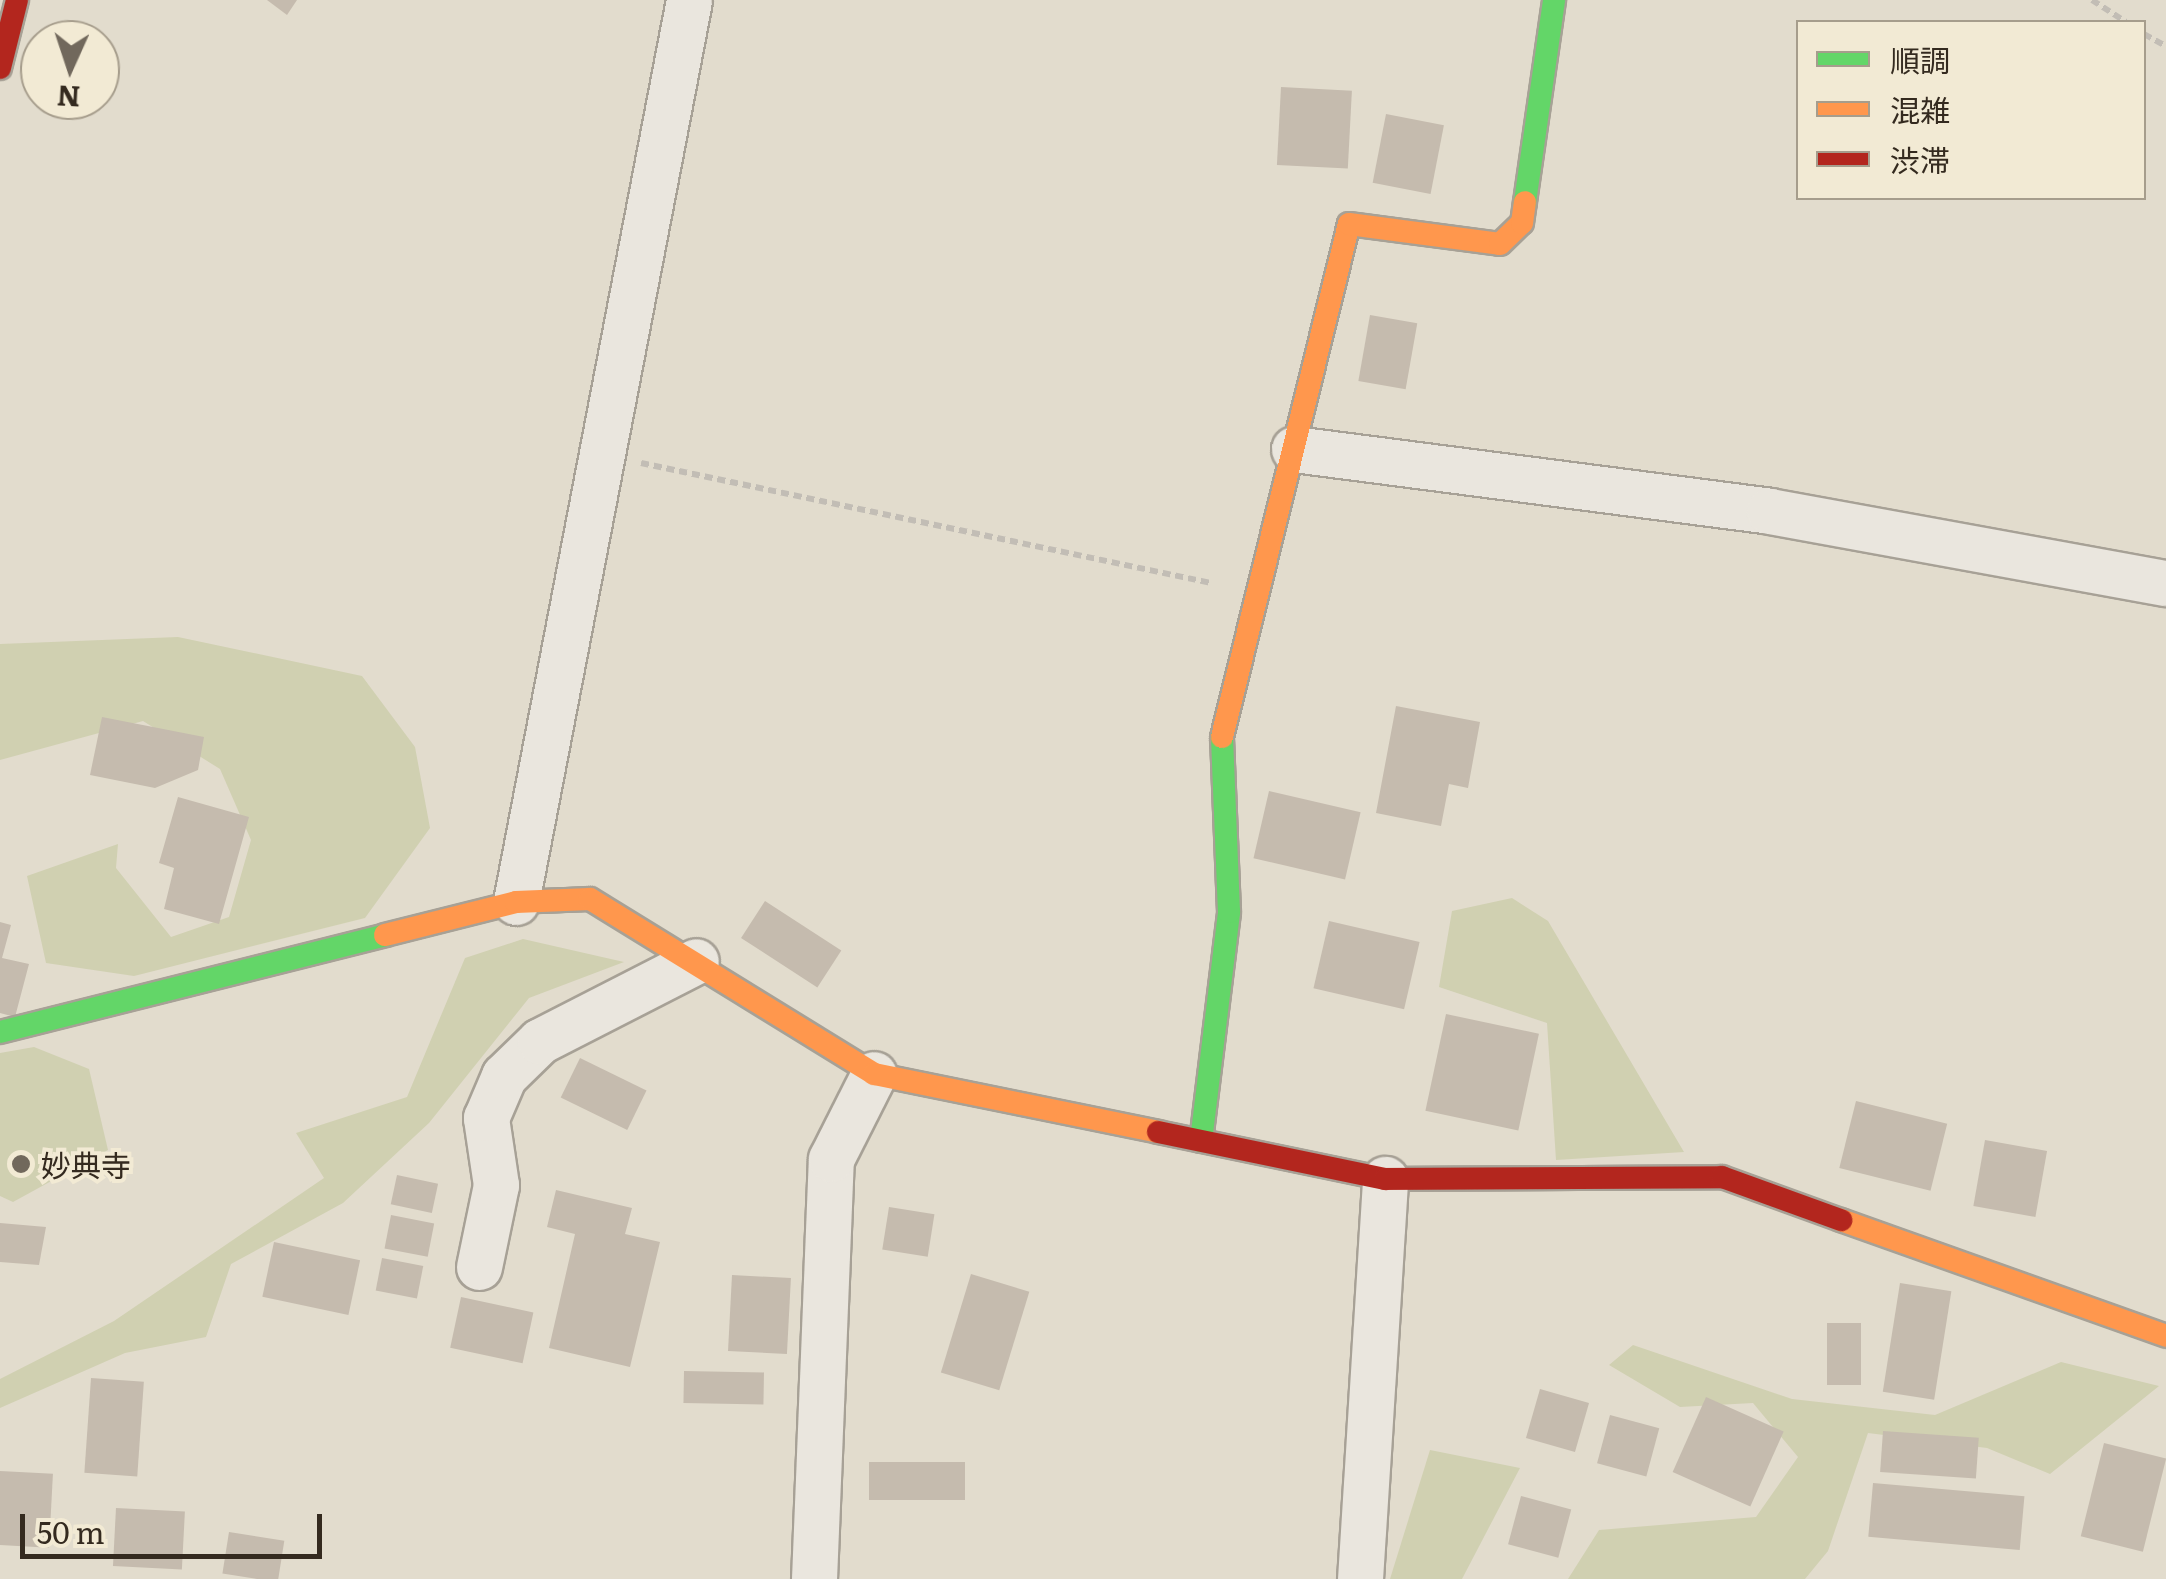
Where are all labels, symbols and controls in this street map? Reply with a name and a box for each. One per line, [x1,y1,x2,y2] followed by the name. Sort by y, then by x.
[20,20,120,120] north arrow
[1796,20,2146,200] legend
[1890,37,1950,81] text: 順調
[56,76,81,120] text: N
[1890,87,1950,131] text: 混雑
[1890,137,1950,181] text: 渋滞
[41,1146,131,1182] place label: 妙典寺
[10,1153,32,1175] marker: 妙典寺
[25,1494,328,1556] scale bar
[37,1509,105,1553] text: 50 m

